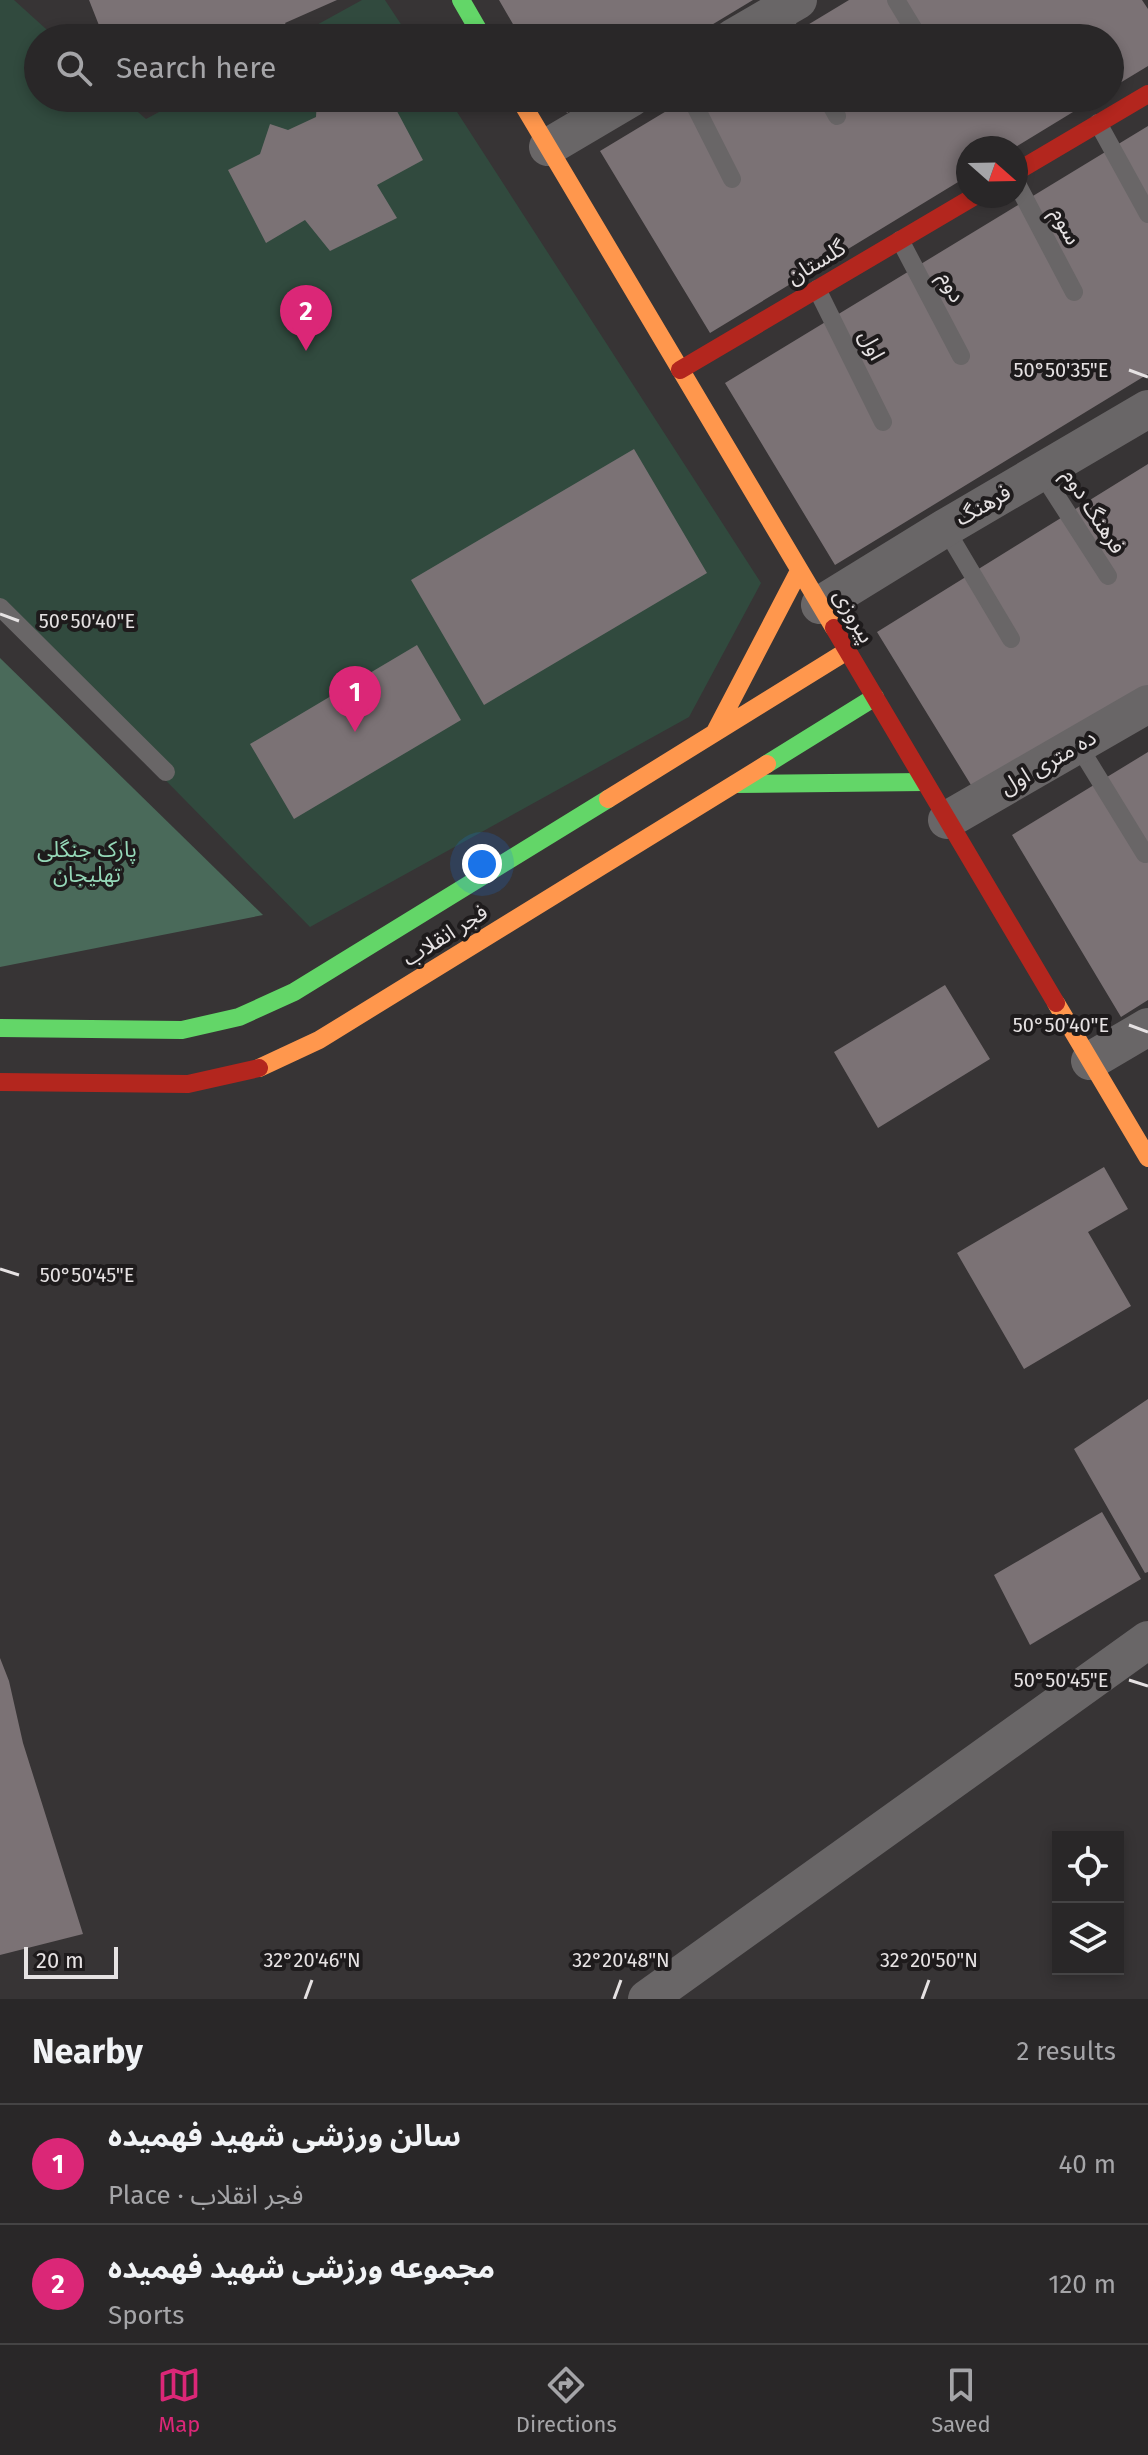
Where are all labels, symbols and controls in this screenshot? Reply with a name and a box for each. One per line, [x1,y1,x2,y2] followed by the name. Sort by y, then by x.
[24,24,1124,112] search box
[52,46,96,90] icon: search
[116,50,276,86] text: Search here
[956,136,1028,208] north arrow
[1042,203,1087,251] street label: سوم
[782,233,851,290] street label: گلستان
[930,267,971,308] street label: دوم
[280,285,332,351] pin: 2
[853,325,891,365] street label: اول
[1013,358,1109,382] text: 50°50'35"E
[1054,463,1131,560] street label: فرهنگ دوم
[951,478,1015,532] street label: فرهنگ
[827,584,880,649] street label: پیروزی
[39,609,135,633] text: 50°50'40"E
[329,666,381,732] pin: 1
[995,724,1101,800] street label: ده متری اول
[37,836,137,888] park label: پارک جنگلی تهلیجان
[462,844,502,884] your location
[397,898,493,972] street label: فجر انقلاب
[1013,1013,1109,1037] text: 50°50'40"E
[40,1263,134,1287] text: 50°50'45"E
[1014,1668,1108,1692] text: 50°50'45"E
[1052,1831,1124,1975] map controls
[1052,1831,1124,1903] button: locate
[1052,1903,1124,1975] button: layers
[24,1943,118,1979] scale bar
[36,1947,84,1974] text: 20 m
[263,1948,361,1972] text: 32°20'46"N
[572,1948,670,1972] text: 32°20'48"N
[880,1948,978,1972] text: 32°20'50"N
[32,2031,143,2072] text: Nearby
[1016,2036,1116,2067] text: 2 results
[108,2118,461,2154] text: سالن ورزشی شهید فهمیده
[52,2149,64,2180] text: 1
[1058,2149,1116,2180] text: 40 m
[108,2180,303,2211] text: Place · فجر انقلاب
[108,2250,495,2286] text: مجموعه ورزشی شهید فهمیده
[51,2269,65,2300] text: 2
[1048,2269,1116,2300] text: 120 m
[108,2300,184,2331] text: Sports
[157,2363,201,2438] tab: Map
[516,2363,617,2438] tab: Directions
[931,2363,991,2438] tab: Saved

